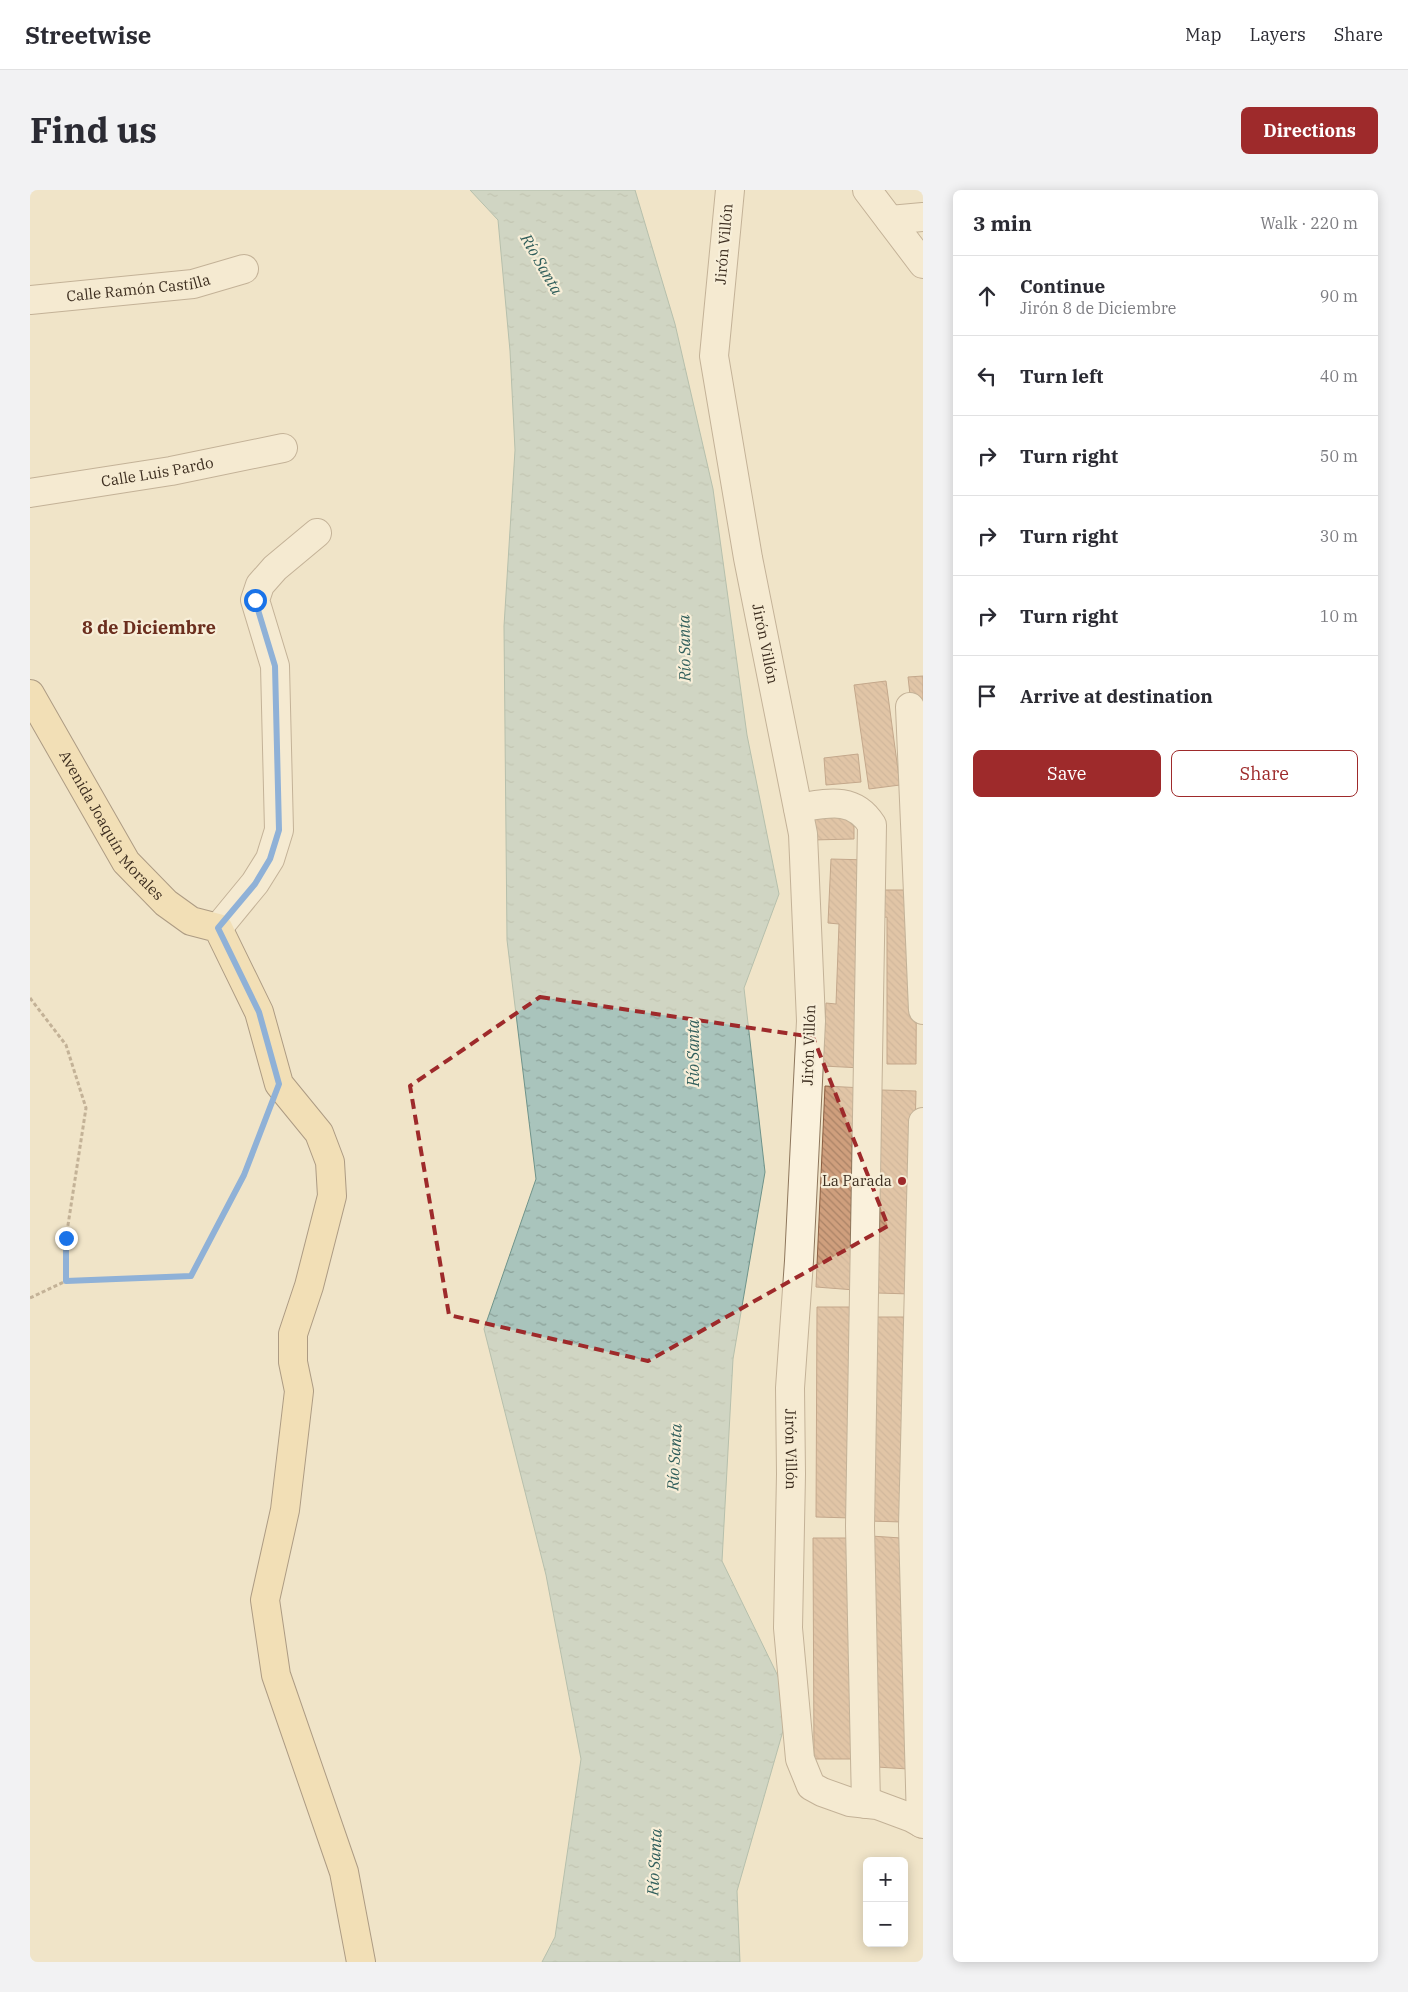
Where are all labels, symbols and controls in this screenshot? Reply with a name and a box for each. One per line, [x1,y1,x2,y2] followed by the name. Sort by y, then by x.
[25,19,151,51] text: Streetwise
[1185,23,1222,46] text: Map
[1250,23,1306,46] text: Layers
[1334,23,1383,46] text: Share
[30,107,157,153] text: Find us
[1241,107,1378,154] button: Directions
[711,202,737,285] street label: Jirón Villón
[973,209,1032,237] text: 3 min
[1260,213,1358,233] text: Walk · 220 m
[516,229,568,298] water label: Río Santa
[65,269,212,305] street label: Calle Ramón Castilla
[1020,274,1105,298] text: Continue
[973,282,1001,310] icon: ahead
[1320,286,1358,306] text: 90 m
[1020,298,1176,318] text: Jirón 8 de Diciembre
[973,362,1001,390] icon: left
[1020,364,1103,388] text: Turn left
[1320,366,1358,386] text: 40 m
[973,442,1001,470] icon: right
[1020,444,1118,468] text: Turn right
[1320,446,1358,466] text: 50 m
[100,453,215,491] street label: Calle Luis Pardo
[973,522,1001,550] icon: right
[1020,524,1118,548] text: Turn right
[1320,526,1358,546] text: 30 m
[244,589,267,612] route start
[748,602,783,686] street label: Jirón Villón
[973,602,1001,630] icon: right
[1020,604,1118,628] text: Turn right
[1320,606,1358,626] text: 10 m
[673,614,695,683] water label: Río Santa
[82,616,216,639] district label: 8 de Diciembre
[973,682,1001,710] icon: arrive
[1020,684,1213,708] text: Arrive at destination
[55,747,168,904] street label: Avenida Joaquín Morales
[973,750,1161,797] button: Save
[1171,750,1358,797] button: Share
[798,1004,819,1086] street label: Jirón Villón
[683,1019,703,1087] water label: Río Santa
[822,1171,892,1190] place label: La Parada
[896,1175,908,1187] marker: La Parada
[55,1227,78,1250] route end
[781,1408,801,1490] street label: Jirón Villón
[662,1423,686,1492] water label: Río Santa
[642,1828,666,1897] water label: Río Santa
[863,1857,908,1947] map controls
[863,1857,908,1902] button: +
[863,1902,908,1947] button: −

